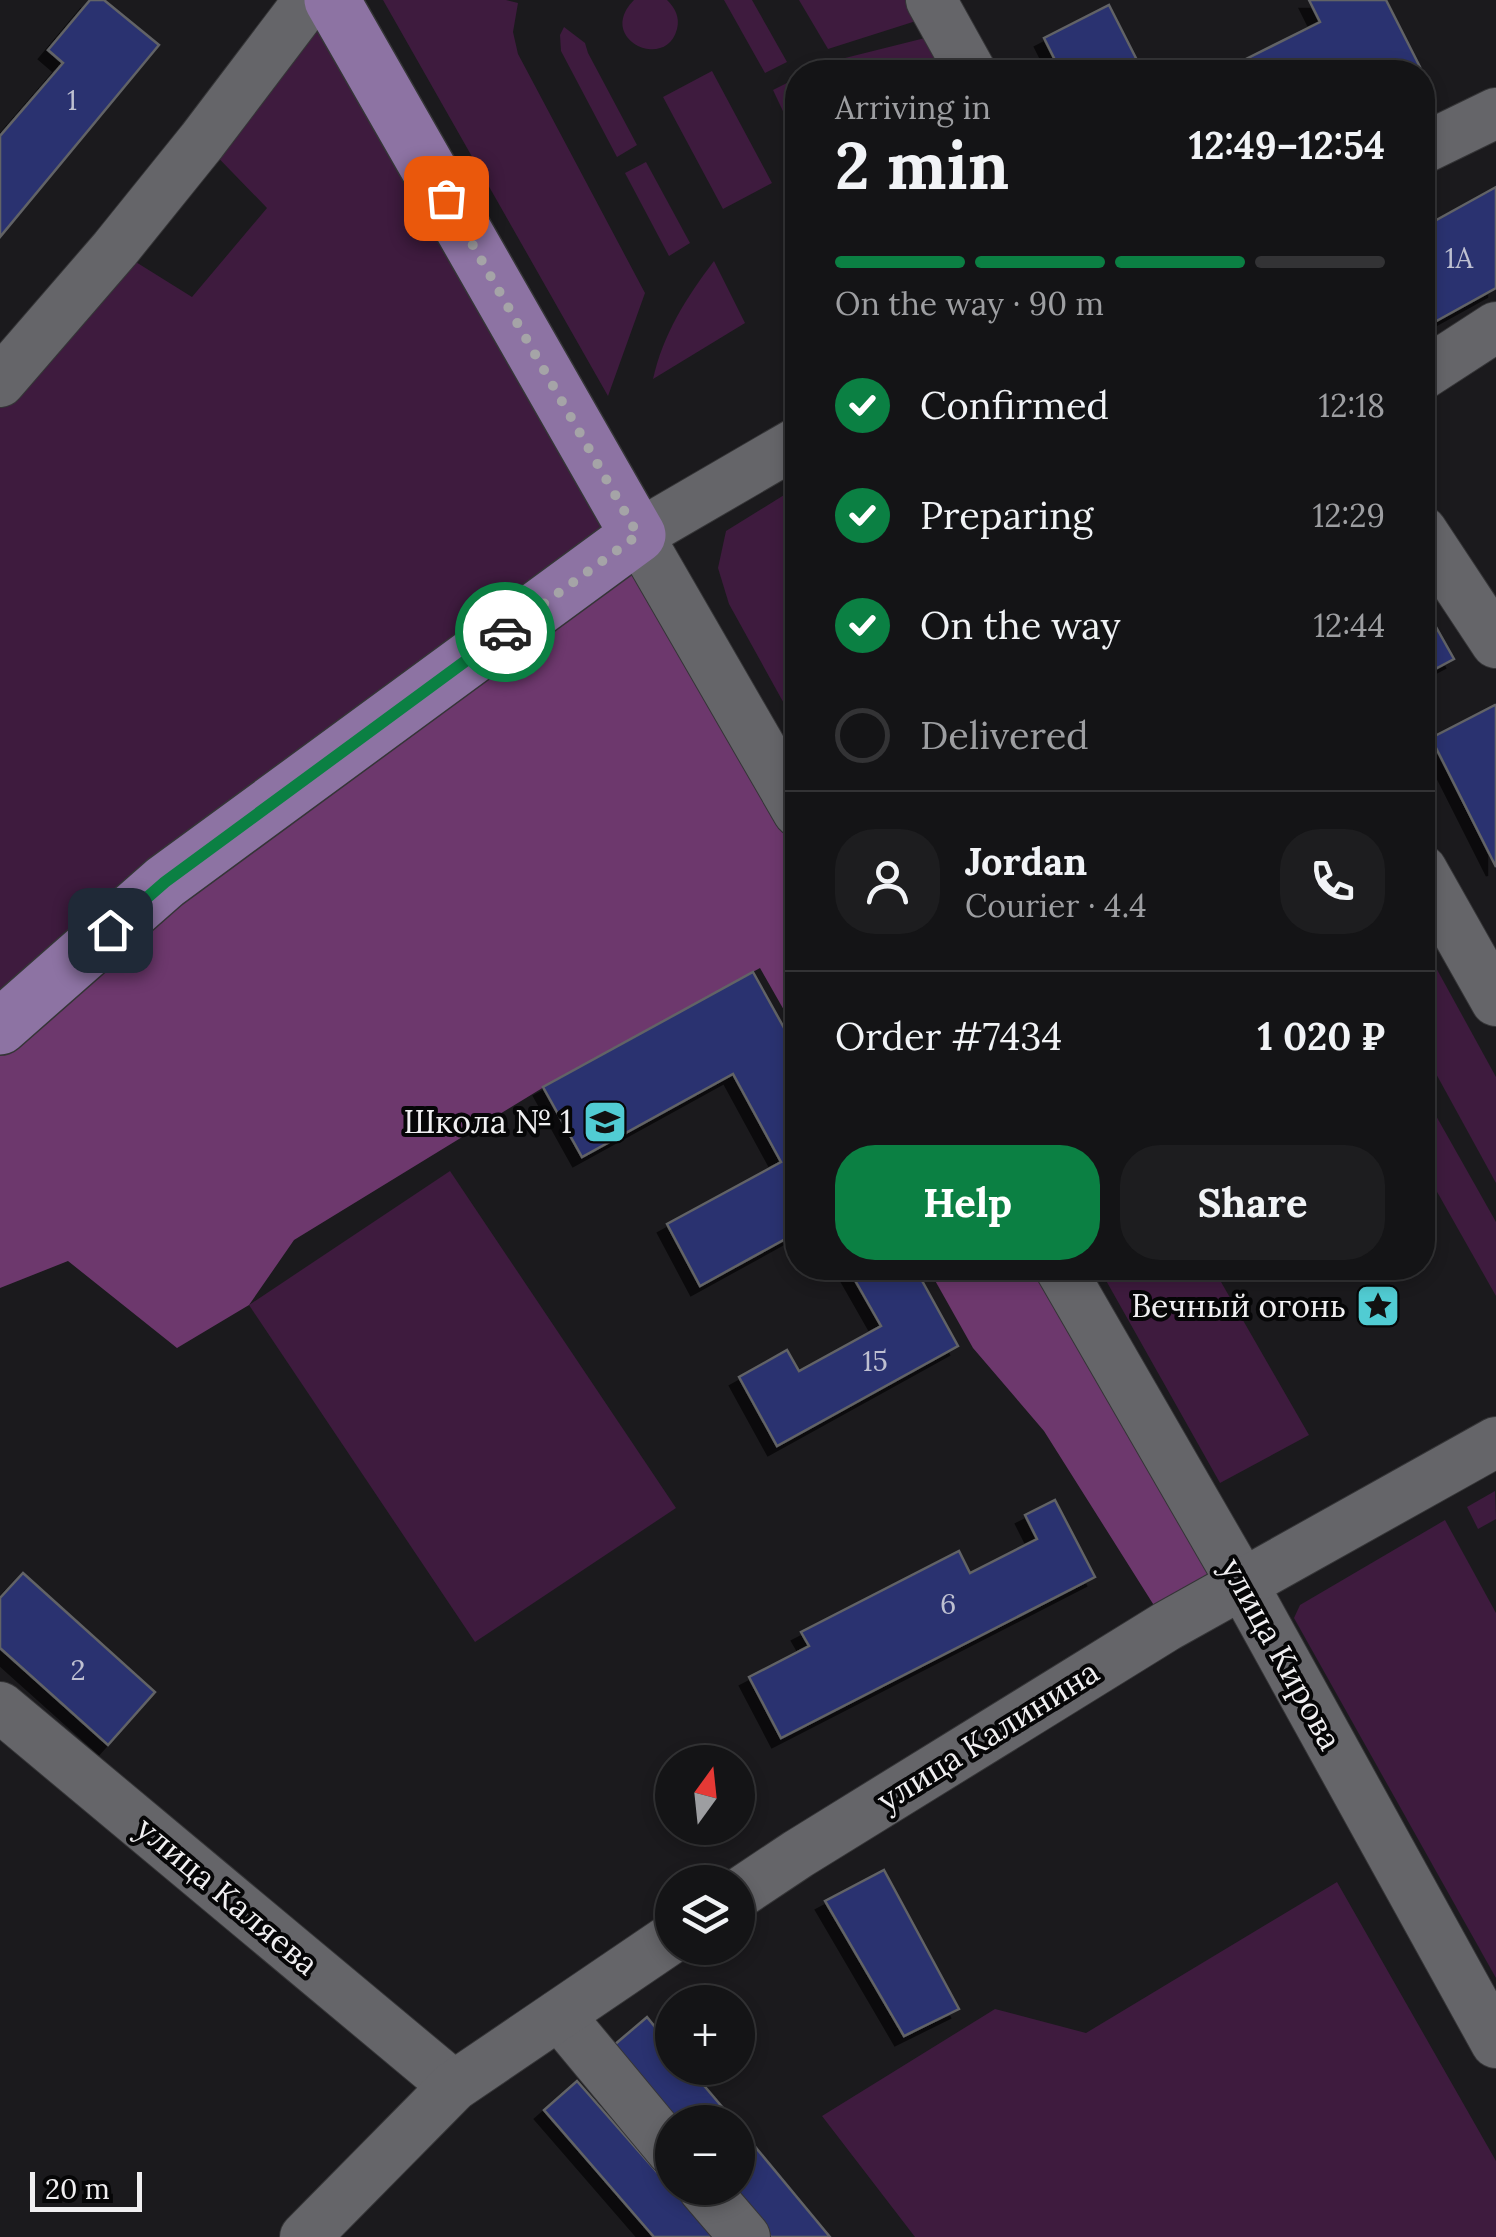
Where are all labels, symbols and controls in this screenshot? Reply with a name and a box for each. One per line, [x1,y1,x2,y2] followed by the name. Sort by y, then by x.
[67,82,77,118] house number: 1
[835,87,991,128] text: Arriving in
[1189,121,1385,169] text: 12:49–12:54
[835,124,1009,207] text: 2 min
[404,156,489,241] pin
[419,171,474,226] icon: bag
[1445,240,1473,276] house number: 1А
[835,283,1104,324] text: On the way · 90 m
[835,378,890,433] icon: check
[920,381,1109,429] text: Confirmed
[1319,385,1385,426] text: 12:18
[835,488,890,543] icon: check
[920,491,1093,539] text: Preparing
[1312,495,1385,536] text: 12:29
[455,582,555,682] courier
[835,598,890,653] icon: check
[920,601,1121,649] text: On the way
[478,605,533,660] icon: car
[1313,605,1385,646] text: 12:44
[920,711,1089,759] text: Delivered
[835,829,940,934] button: person
[1280,829,1385,934] button: phone
[965,837,1087,885] text: Jordan
[965,885,1147,926] text: Courier · 4.4
[68,888,153,973] pin
[83,903,138,958] icon: home
[835,1012,1062,1060] text: Order #7434
[1257,1012,1385,1060] text: 1 020 ₽
[582,1099,628,1145] school or university icon: Школа № 1
[403,1101,572,1142] place label: Школа № 1
[835,1145,1100,1260] button: Help
[1120,1145,1385,1260] button: Share
[1355,1283,1401,1329] place icon: Вечный огонь
[1131,1285,1346,1326] place label: Вечный огонь
[862,1343,888,1379] house number: 15
[1212,1551,1351,1757] street label: улица Кирова
[940,1586,956,1622] house number: 6
[869,1651,1106,1820] street label: улица Калинина
[70,1652,86,1688] house number: 2
[655,1745,755,1845] north arrow
[655,1745,755,2205] map controls
[128,1807,327,1984] street label: улица Каляева
[655,1865,755,1965] button: layers
[655,1985,755,2085] button: +
[655,2105,755,2205] button: −
[30,2167,142,2212] scale bar
[45,2171,110,2207] text: 20 m

